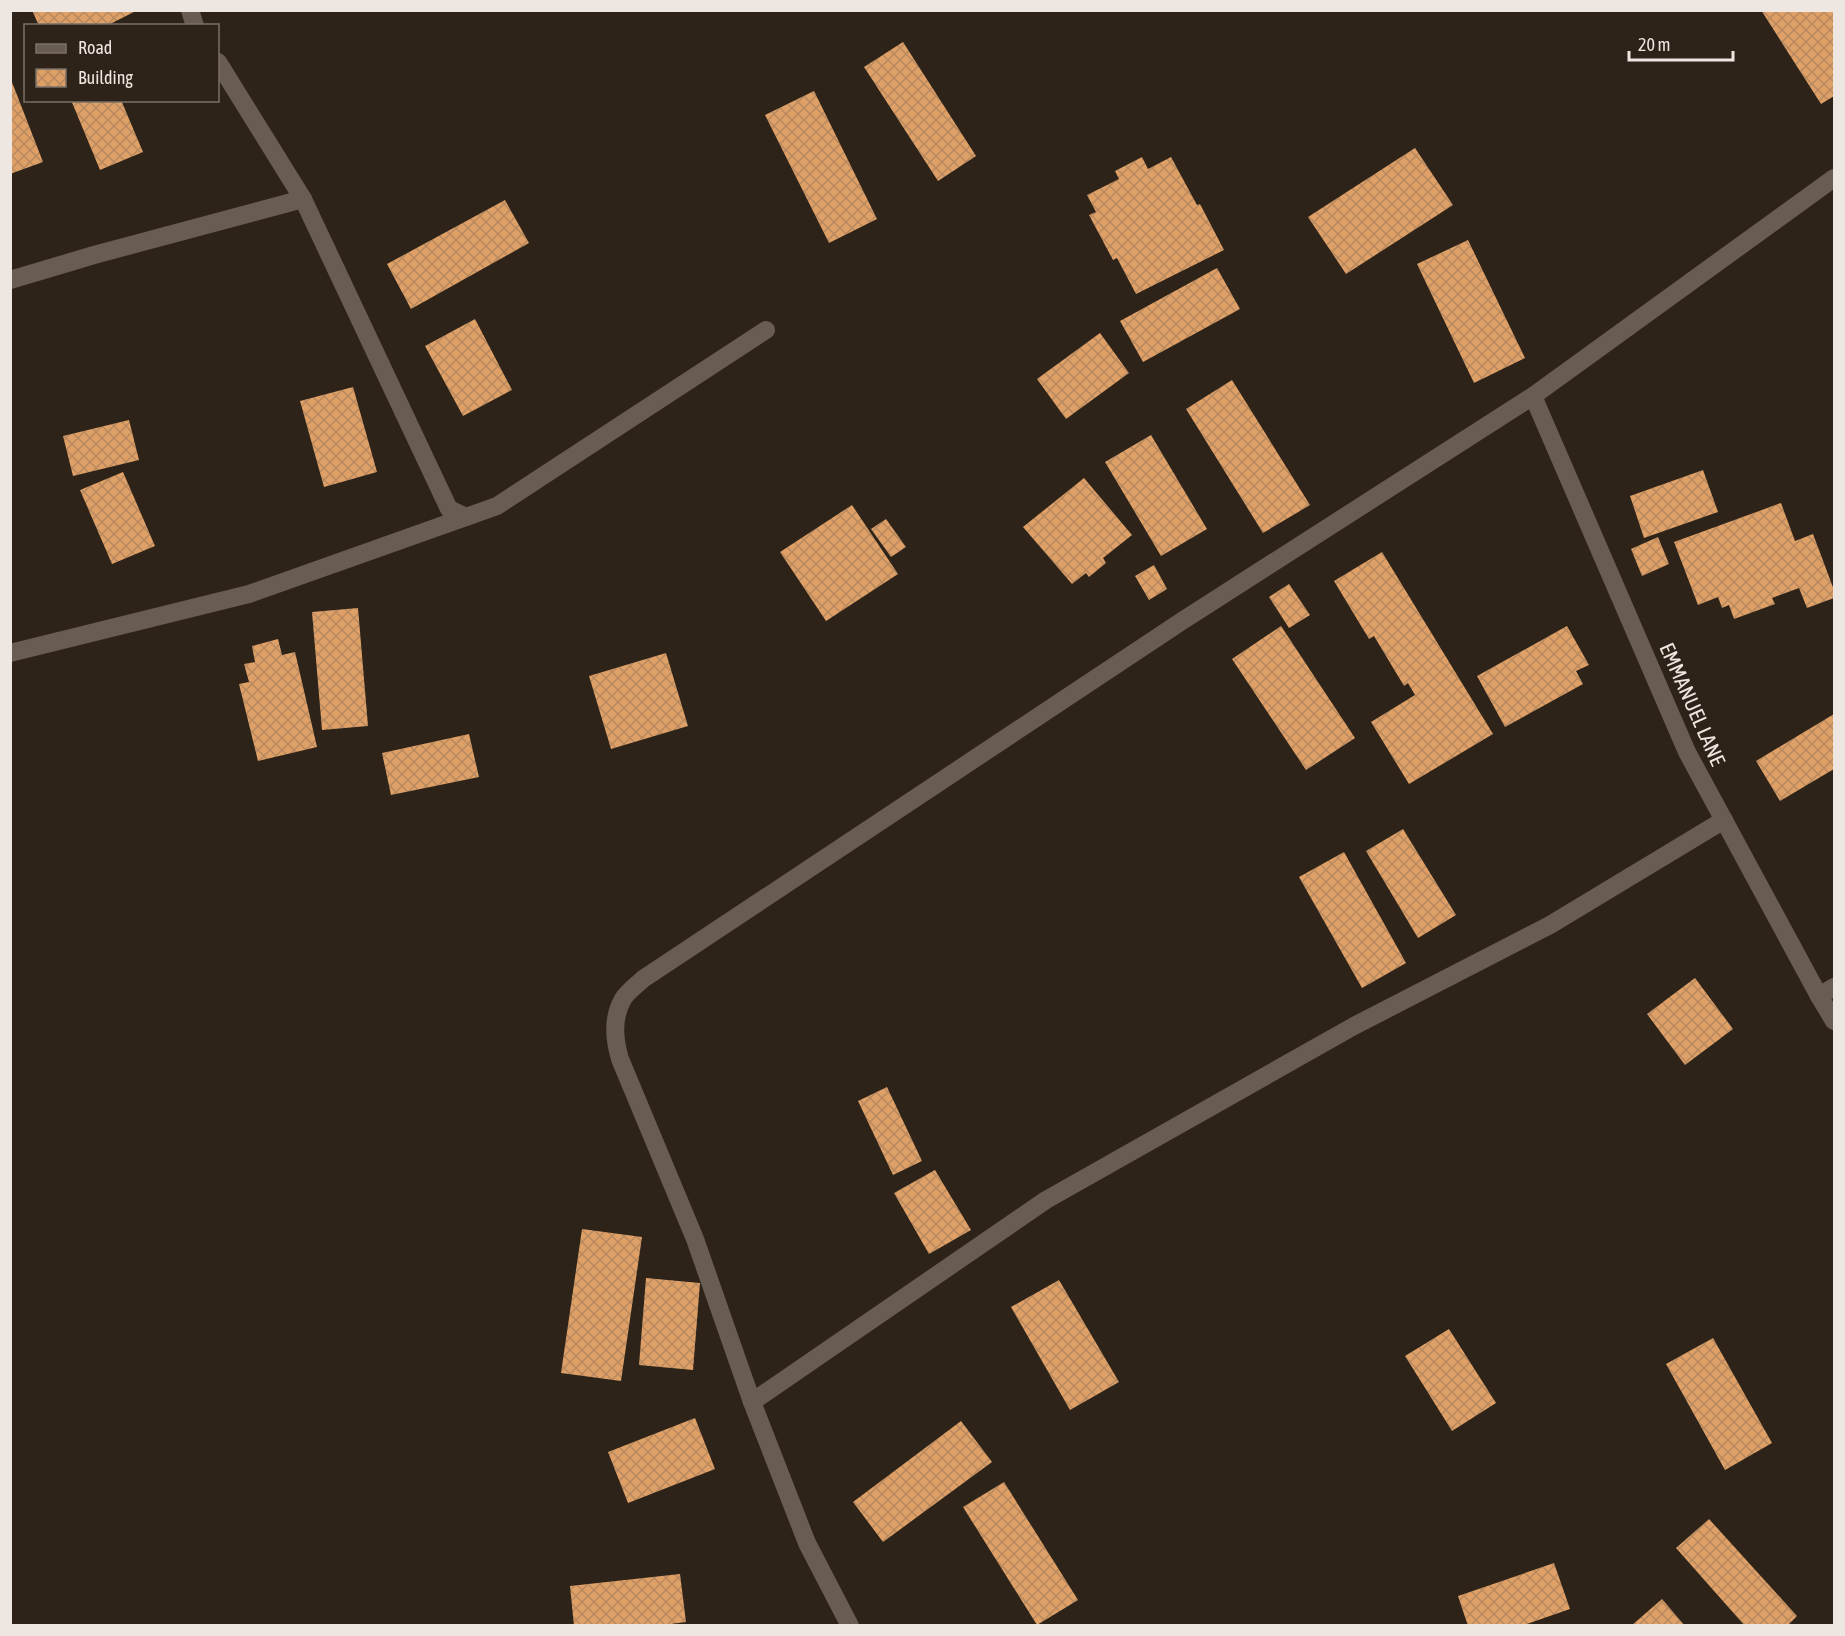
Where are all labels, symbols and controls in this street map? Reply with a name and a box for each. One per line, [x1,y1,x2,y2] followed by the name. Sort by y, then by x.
[24,24,219,102] legend
[1629,24,1732,62] scale bar
[1638,34,1670,55] text: 20 m
[78,37,112,58] text: Road
[78,67,133,88] text: Building
[1655,639,1731,769] street label: EMMANUEL LANE

